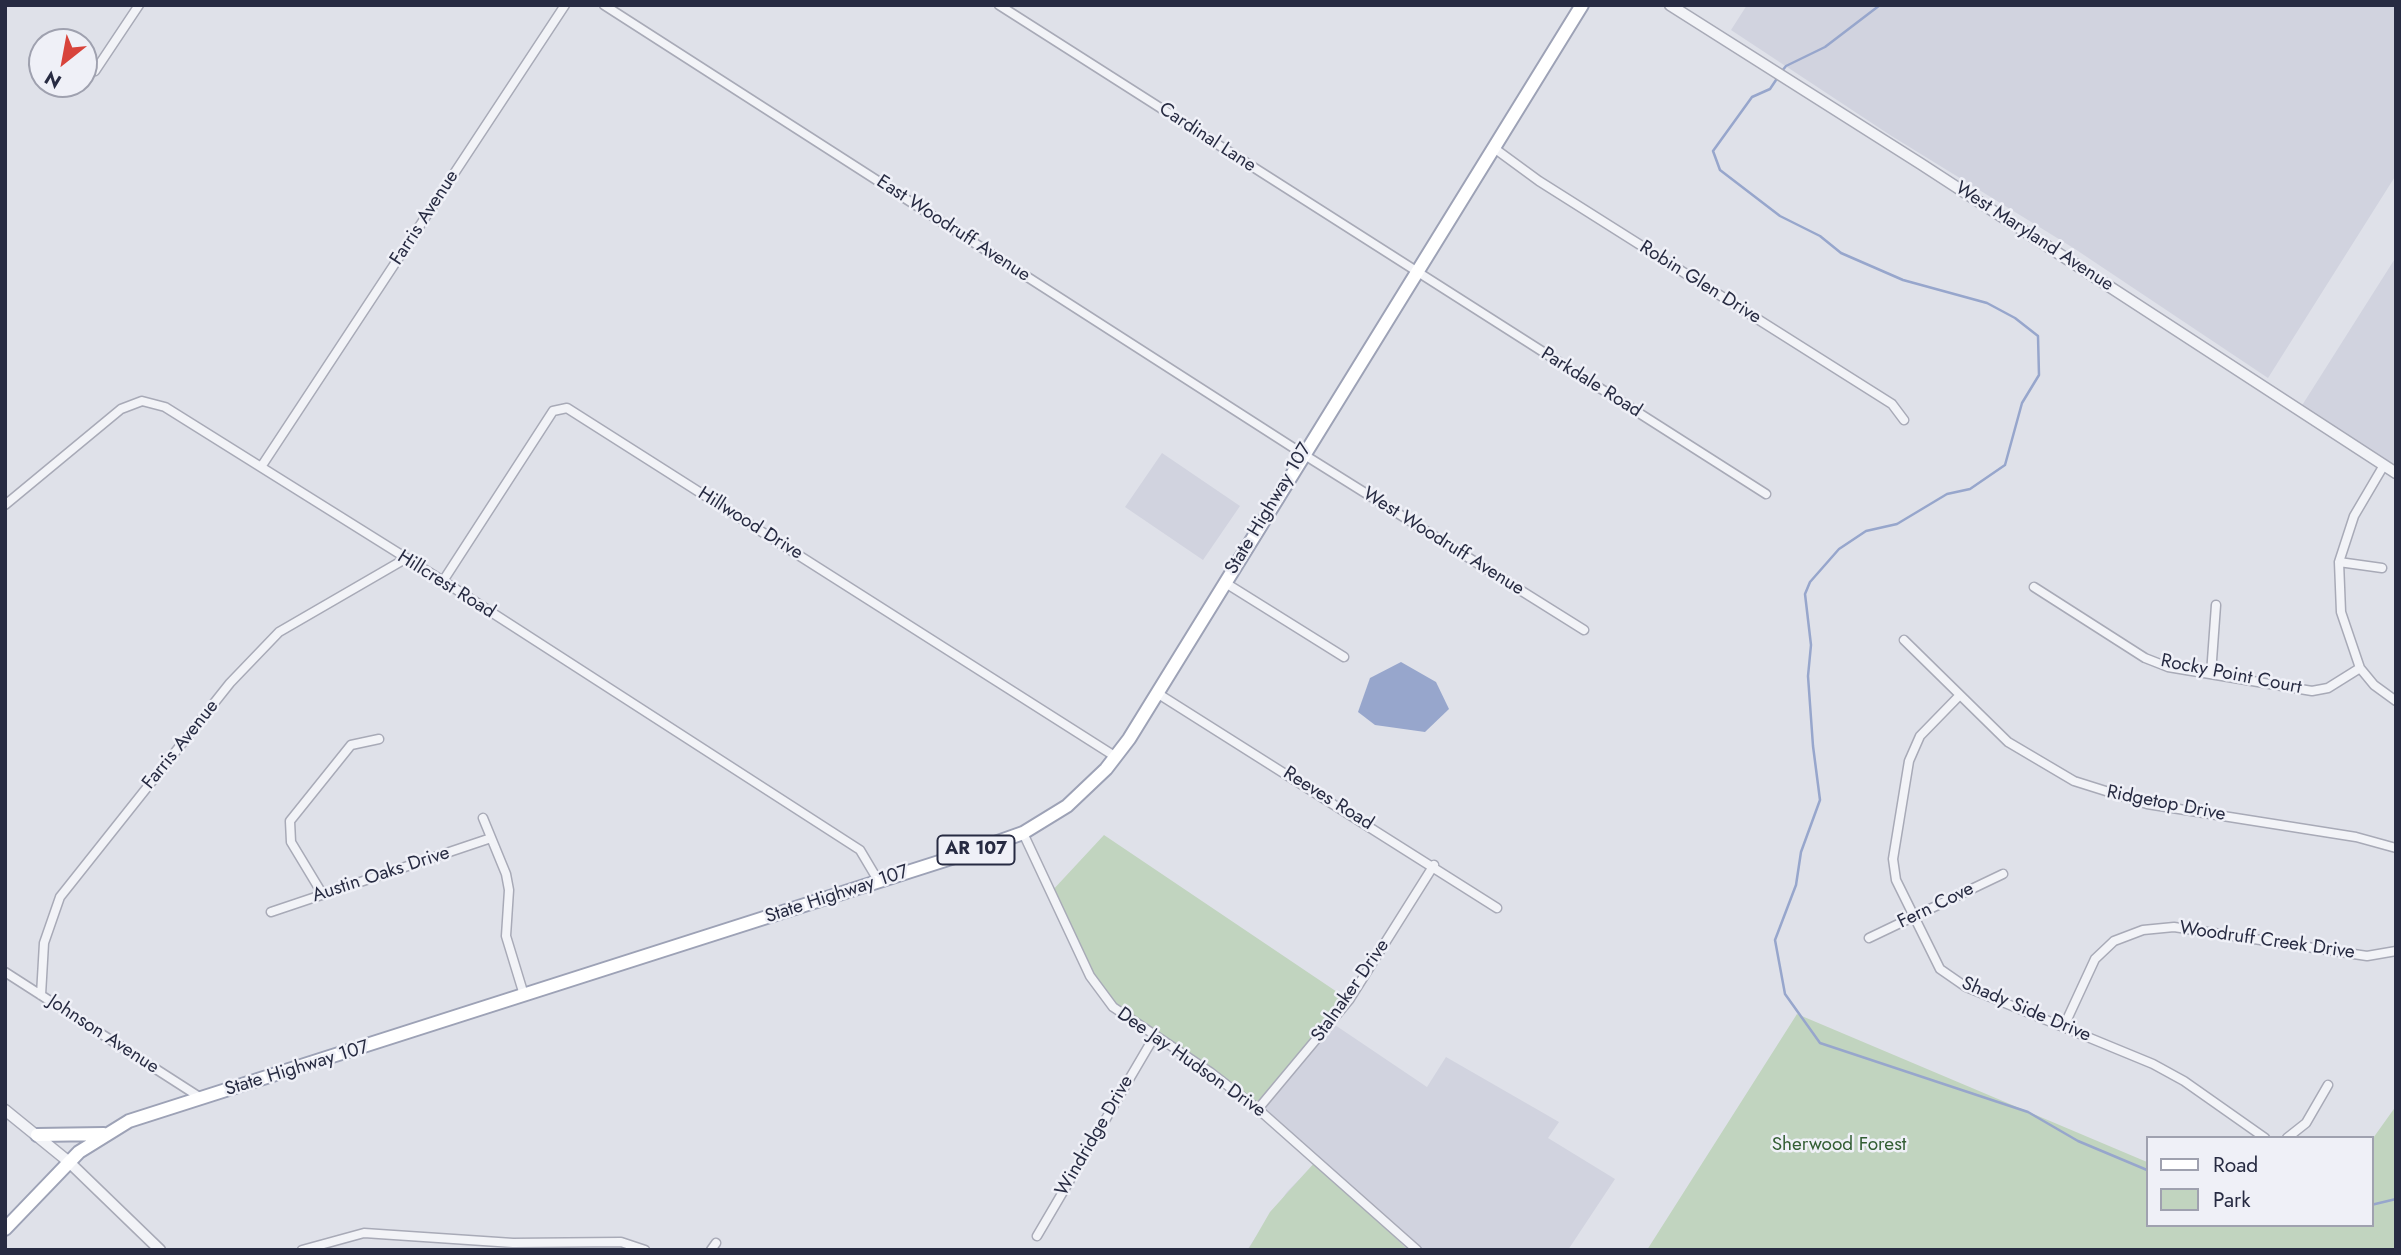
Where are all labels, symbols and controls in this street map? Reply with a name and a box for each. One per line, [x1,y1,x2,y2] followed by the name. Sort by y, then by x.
[28,28,98,98] north arrow
[40,64,66,95] text: N
[1154,98,1260,178] street label: Cardinal Lane
[386,166,464,270] street label: Farris Avenue
[872,171,1034,287] street label: East Woodruff Avenue
[1951,177,2117,297] street label: West Maryland Avenue
[1635,236,1765,330] street label: Robin Glen Drive
[1536,343,1646,423] street label: Parkdale Road
[1221,439,1317,579] street label: State Highway 107
[693,483,807,565] street label: Hillwood Drive
[1358,483,1528,601] street label: West Woodruff Avenue
[393,546,499,624] street label: Hillcrest Road
[2159,650,2303,700] street label: Rocky Point Court
[138,696,224,794] street label: Farris Avenue
[1279,762,1377,836] street label: Reeves Road
[2105,781,2227,827] street label: Ridgetop Drive
[937,836,1014,864] road number: AR 107
[309,842,453,908] street label: Austin Oaks Drive
[762,861,912,929] street label: State Highway 107
[1894,878,1978,934] street label: Fern Cove
[2178,917,2356,965] street label: Woodruff Creek Drive
[1307,935,1395,1047] street label: Stalnaker Drive
[1958,972,2094,1048] street label: Shady Side Drive
[43,991,163,1079] street label: Johnson Avenue
[1112,1003,1270,1123] street label: Dee Jay Hudson Drive
[222,1036,372,1102] street label: State Highway 107
[1051,1072,1139,1200] street label: Windridge Drive
[1772,1134,1906,1156] park label: Sherwood Forest
[2146,1136,2373,1227] legend
[2213,1150,2258,1180] text: Road
[2213,1185,2250,1215] text: Park

